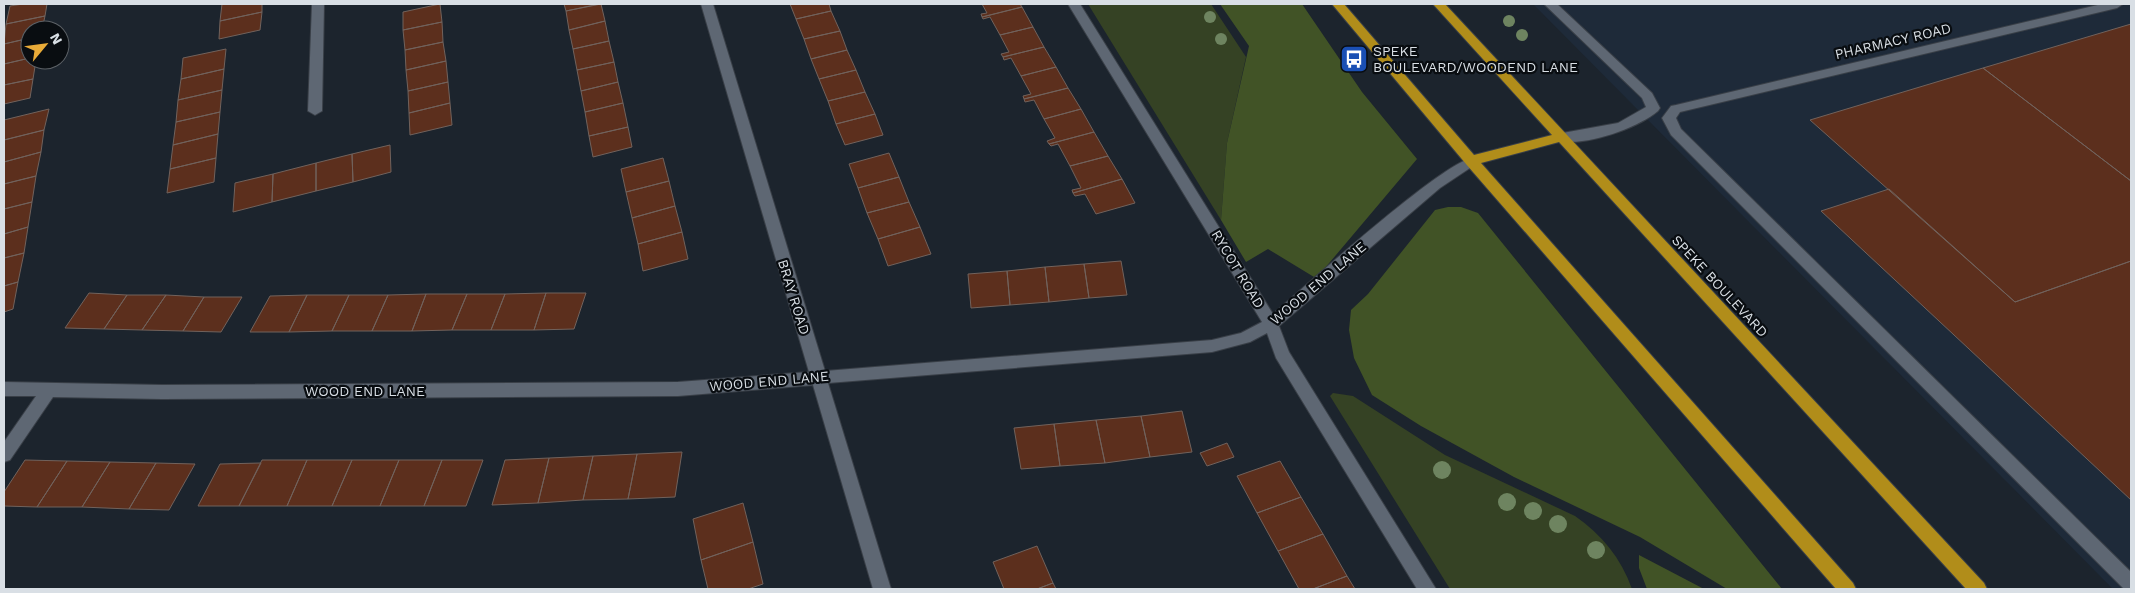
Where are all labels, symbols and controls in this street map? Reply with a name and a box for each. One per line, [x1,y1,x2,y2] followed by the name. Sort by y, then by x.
[20,20,70,70] north arrow
[1833,20,1953,62] street label: PHARMACY ROAD
[47,30,66,47] text: N
[1373,43,1578,75] place label: SPEKE BOULEVARD/WOODEND LANE
[1339,44,1369,74] bus stop icon: SPEKE BOULEVARD/WOODEND LANE
[1208,227,1268,311] street label: RYCOT ROAD
[1669,232,1771,340] street label: SPEKE BOULEVARD
[1267,238,1369,328] street label: WOOD END LANE
[775,258,813,336] street label: BRAY ROAD
[708,368,830,394] street label: WOOD END LANE
[305,383,425,399] street label: WOOD END LANE

